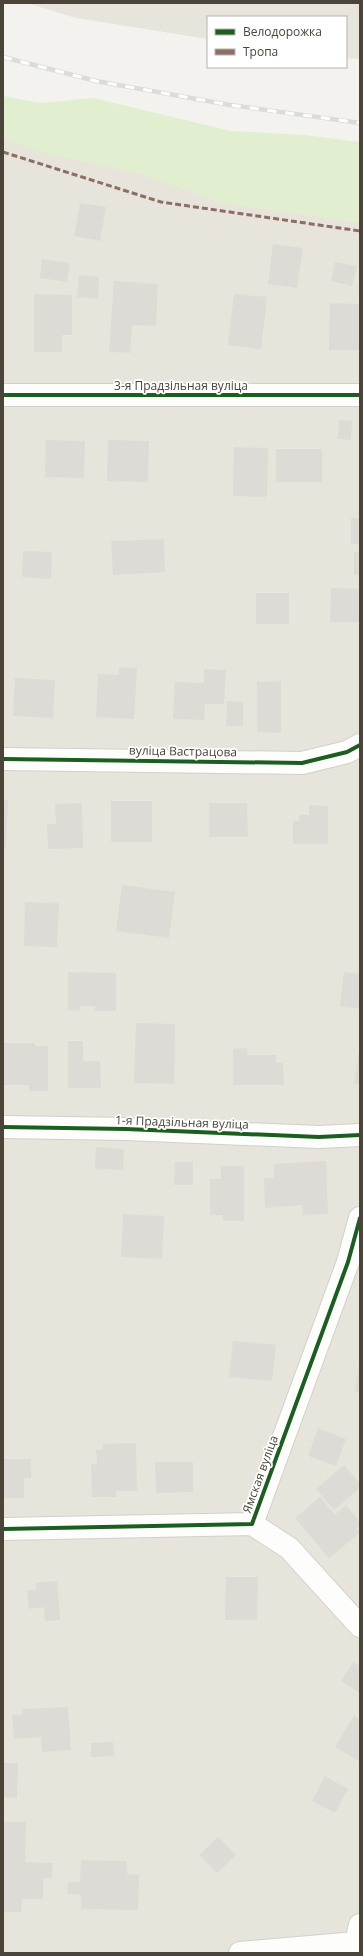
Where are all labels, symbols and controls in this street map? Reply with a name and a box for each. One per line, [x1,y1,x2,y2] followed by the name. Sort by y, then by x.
[207,16,347,68] legend
[243,23,322,40] text: Велодорожка
[243,43,278,60] text: Тропа
[114,377,248,394] street label: 3-я Прадзільная вуліца
[129,742,237,760] street label: вуліца Вастрацова
[115,1111,249,1133] street label: 1-я Прадзільная вуліца
[238,1433,282,1515] street label: Ямская вуліца

